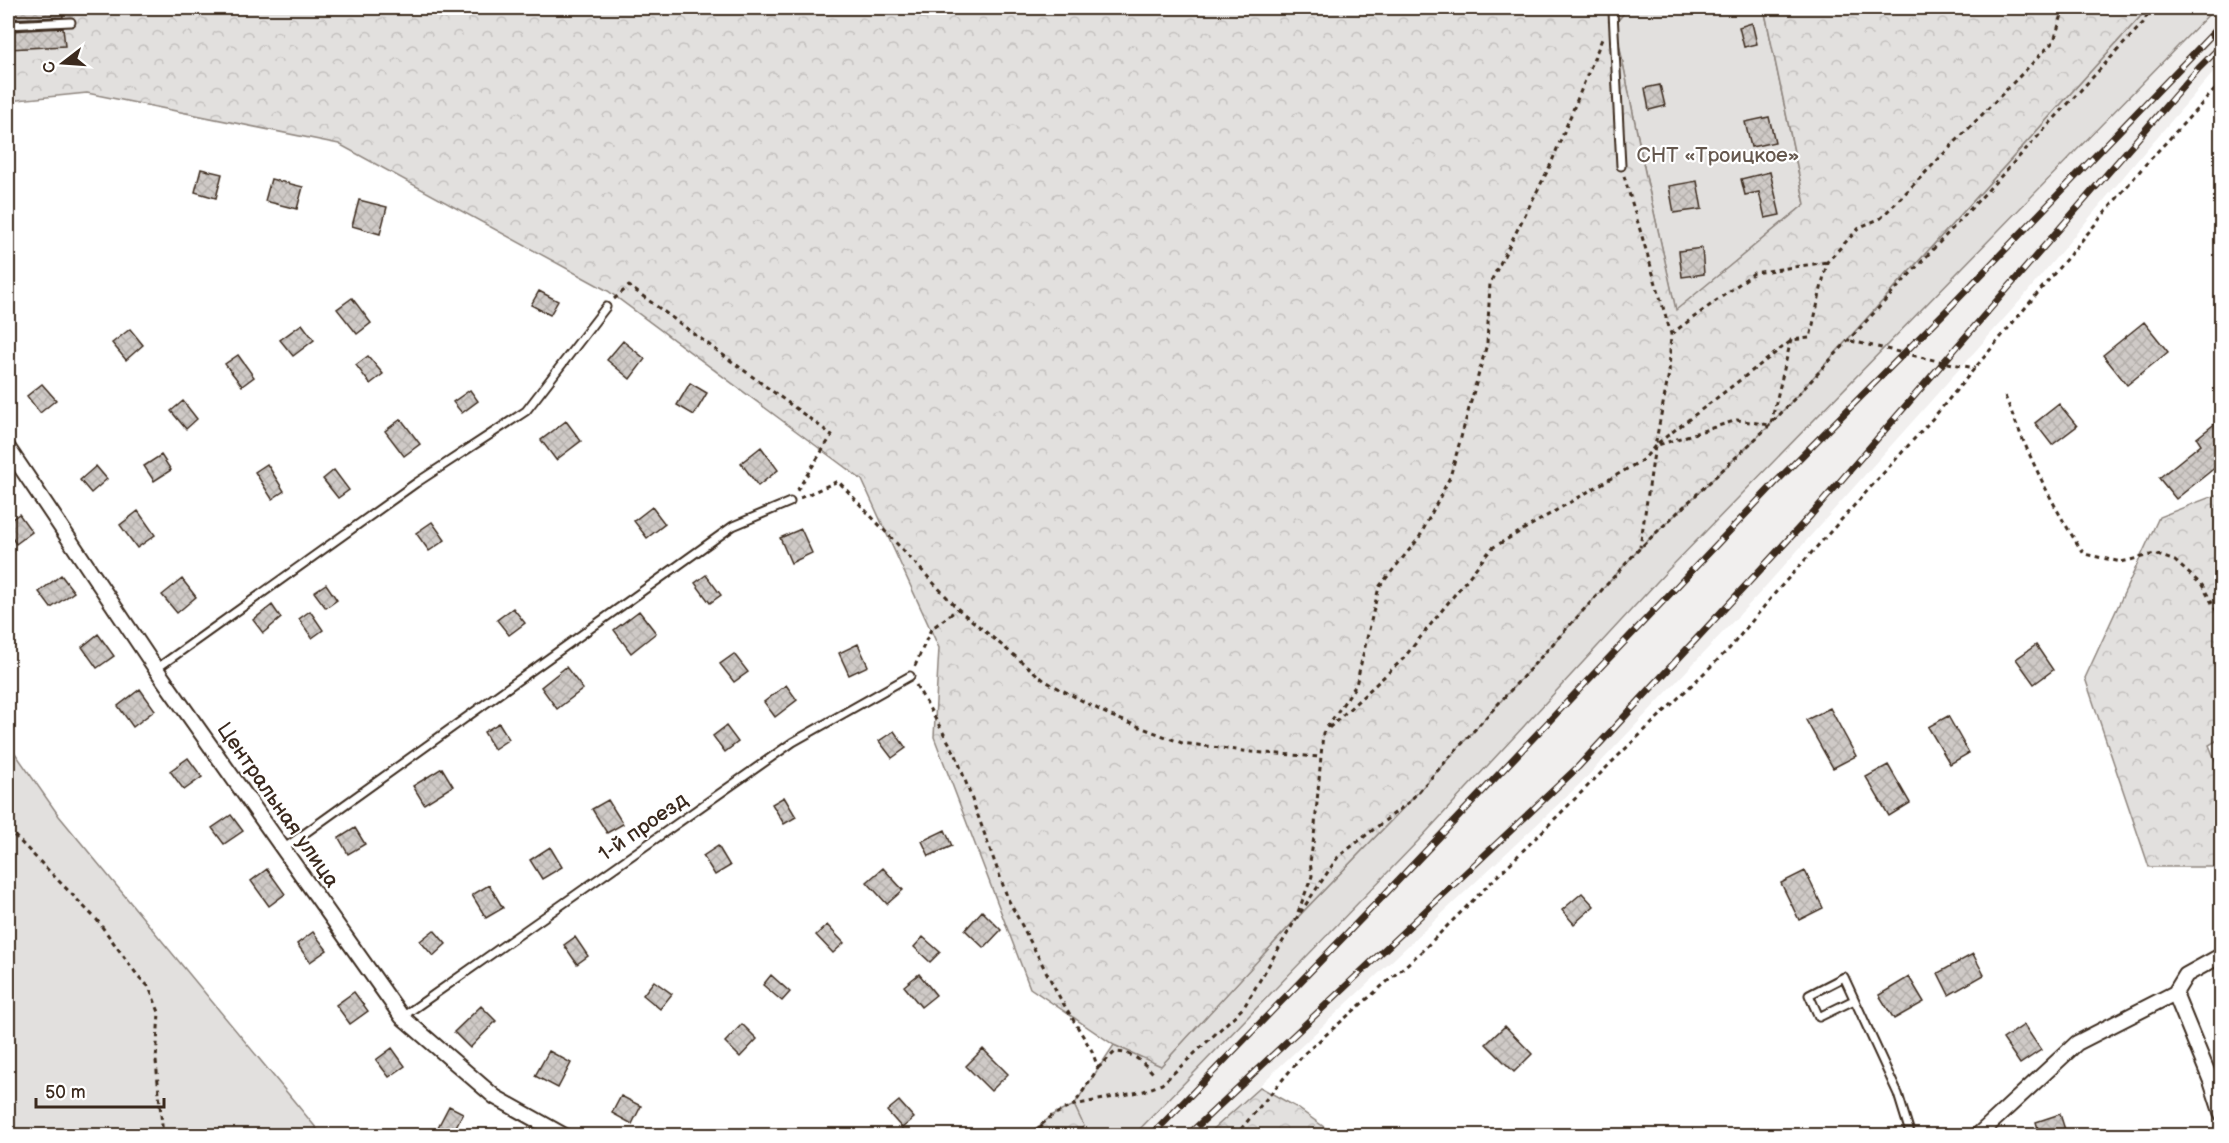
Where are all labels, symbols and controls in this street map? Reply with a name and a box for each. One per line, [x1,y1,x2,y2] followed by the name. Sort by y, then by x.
[33,33,93,93] north arrow
[39,59,61,75] text: С
[1636,143,1800,168] park label: СНТ «Троицкое»
[212,718,345,893] street label: Центральная улица
[594,787,693,867] street label: 1-й проезд
[36,1071,164,1109] scale bar
[45,1082,86,1103] text: 50 m

